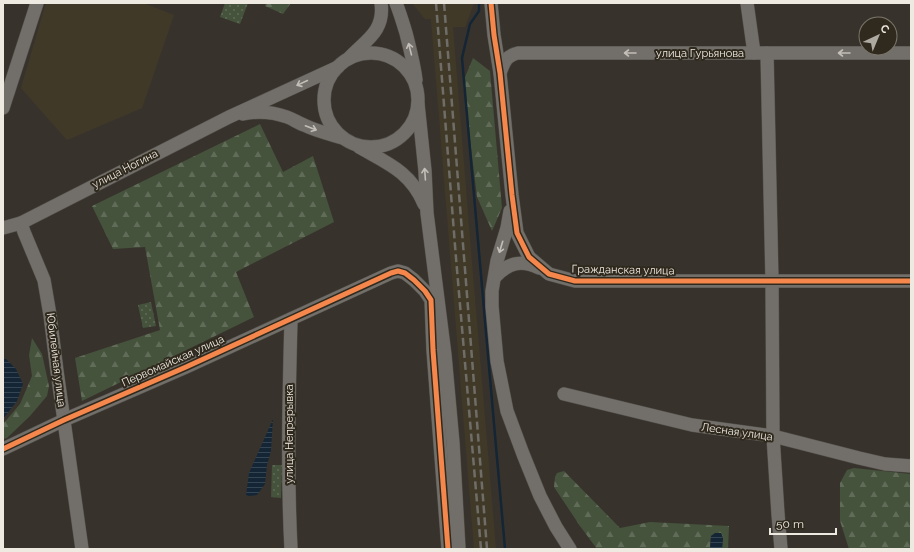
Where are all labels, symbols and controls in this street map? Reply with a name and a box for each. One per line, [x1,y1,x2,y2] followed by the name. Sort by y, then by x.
[858,16,898,56] north arrow
[877,22,892,37] text: С
[406,43,413,56] one-way arrow
[656,47,744,60] street label: улица Гурьянова
[624,49,637,57] one-way arrow
[838,49,851,57] one-way arrow
[297,80,309,87] one-way arrow
[305,124,317,132] one-way arrow
[90,147,160,191] street label: улица Ногина
[421,168,428,181] one-way arrow
[497,240,504,253] one-way arrow
[571,263,675,277] street label: Гражданская улица
[44,312,68,408] street label: Юбилейная улица
[120,333,226,389] street label: Первомайская улица
[283,384,296,484] street label: улица Непрерывка
[700,421,774,443] street label: Лесная улица
[770,510,836,536] scale bar
[776,517,804,531] text: 50 m

